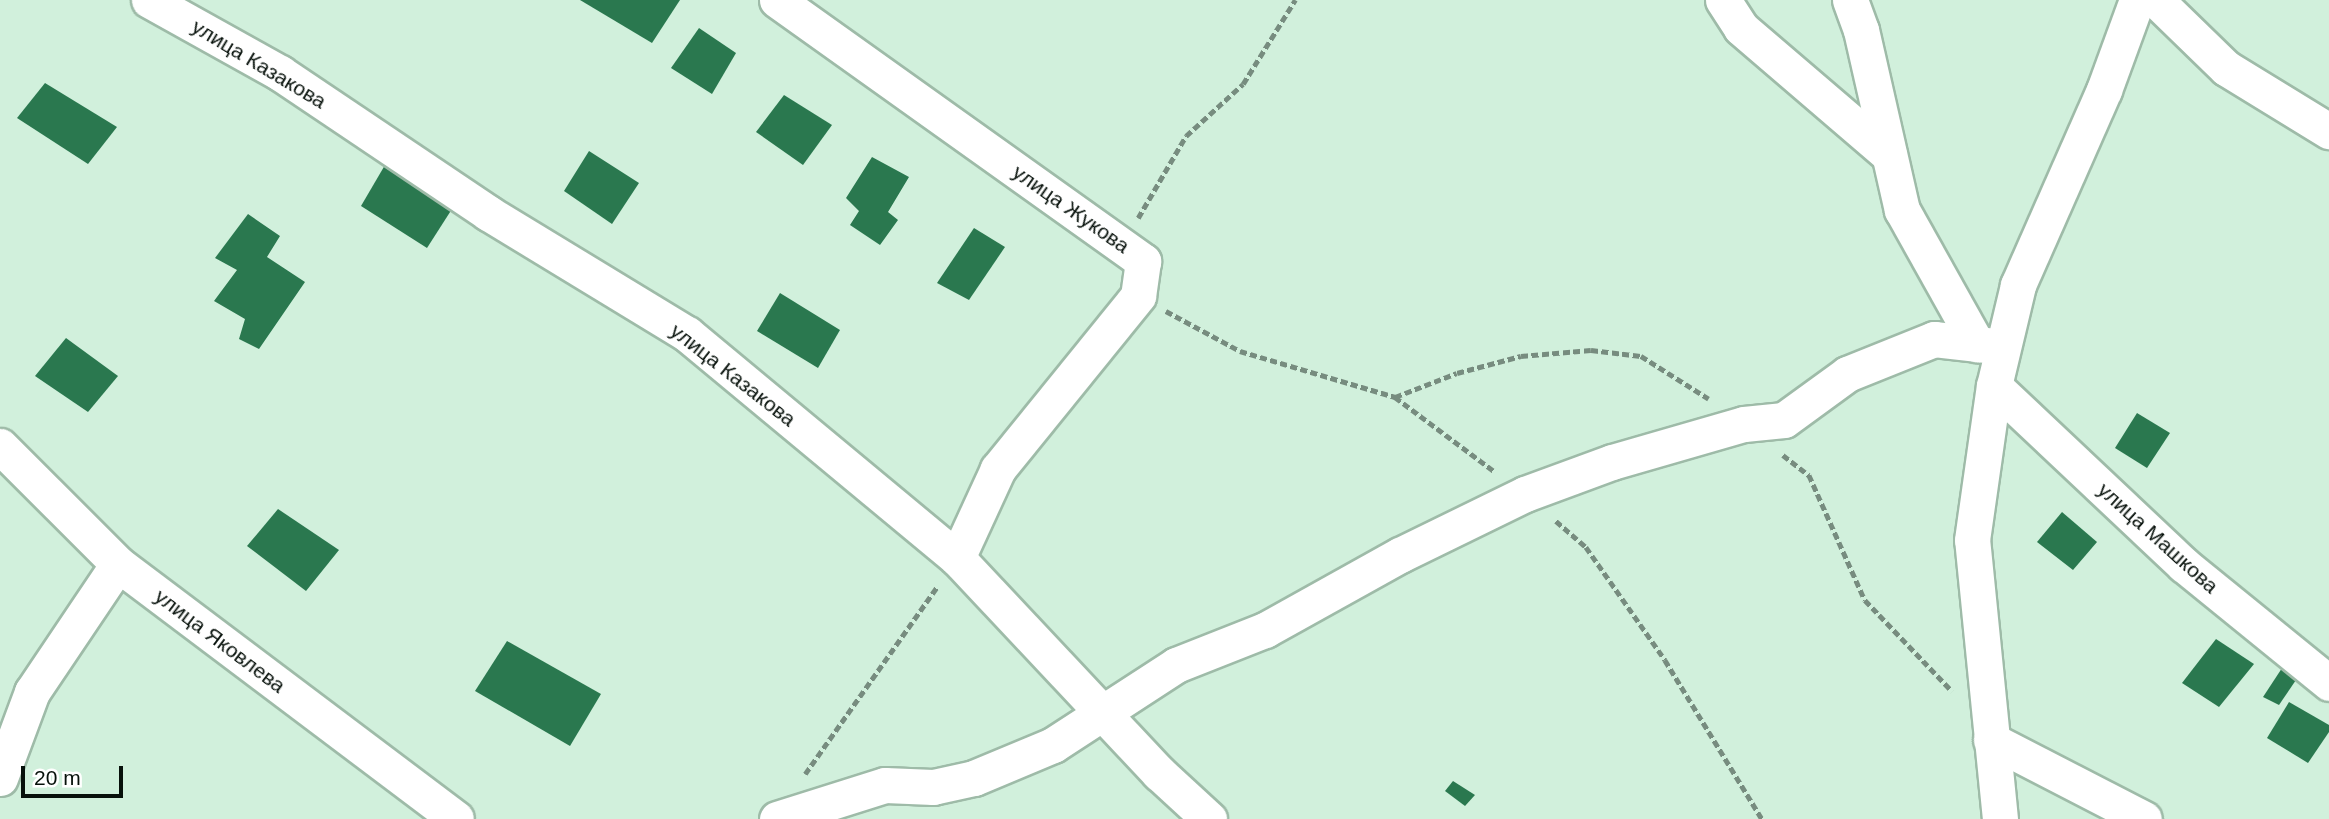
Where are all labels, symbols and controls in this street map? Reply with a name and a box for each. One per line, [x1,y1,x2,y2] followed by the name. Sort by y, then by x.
[187,14,331,114] street label: улица Казакова
[1008,159,1134,259] street label: улица Жукова
[665,318,801,432] street label: улица Казакова
[2093,477,2223,599] street label: улица Машкова
[150,584,290,698] street label: улица Яковлева
[24,752,126,796] scale bar
[34,766,81,789] text: 20 m

